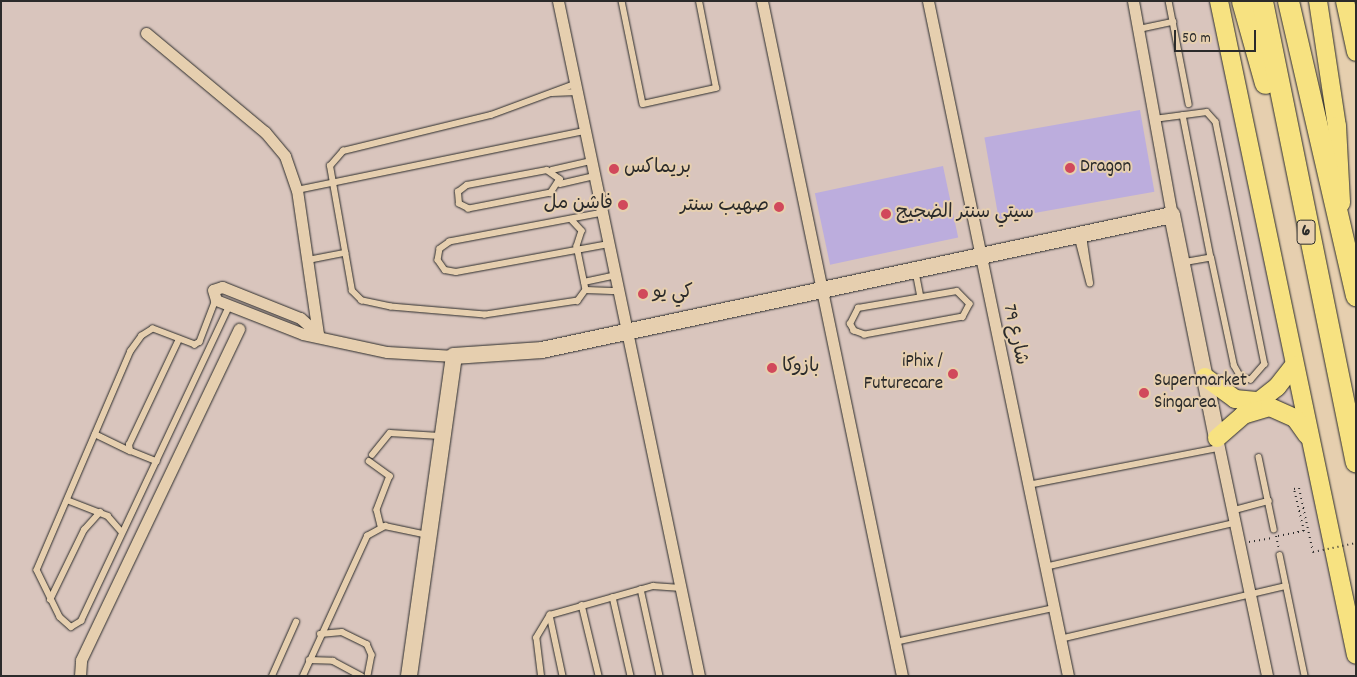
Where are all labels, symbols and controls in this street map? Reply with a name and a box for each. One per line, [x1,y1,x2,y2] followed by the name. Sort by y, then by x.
[1177,20,1260,52] scale bar
[1182,28,1211,50] text: 50 m
[1080,157,1131,179] place label: Dragon
[624,158,691,180] place label: بريماكس
[1064,162,1076,174] marker: Dragon
[608,163,620,175] marker: بريماكس
[544,194,613,216] place label: فاشن مل
[681,196,769,218] place label: صهيب سنتر
[617,199,629,211] marker: فاشن مل
[773,201,785,213] marker: صهيب سنتر
[896,203,1034,225] place label: سيتي سنتر الضجيج
[880,208,892,220] marker: سيتي سنتر الضجيج
[1296,216,1316,248] road number: 6
[653,283,693,305] place label: كي يو
[637,288,649,300] marker: كي يو
[996,303,1032,367] street label: شارع 79
[864,352,943,396] place label: iPhix / Futurecare
[782,357,820,379] place label: بازوكا
[766,362,778,374] marker: بازوكا
[947,368,959,380] marker: iPhix / Futurecare
[1154,371,1247,415] place label: Supermarket Singarea
[1138,387,1150,399] marker: Supermarket Singarea

